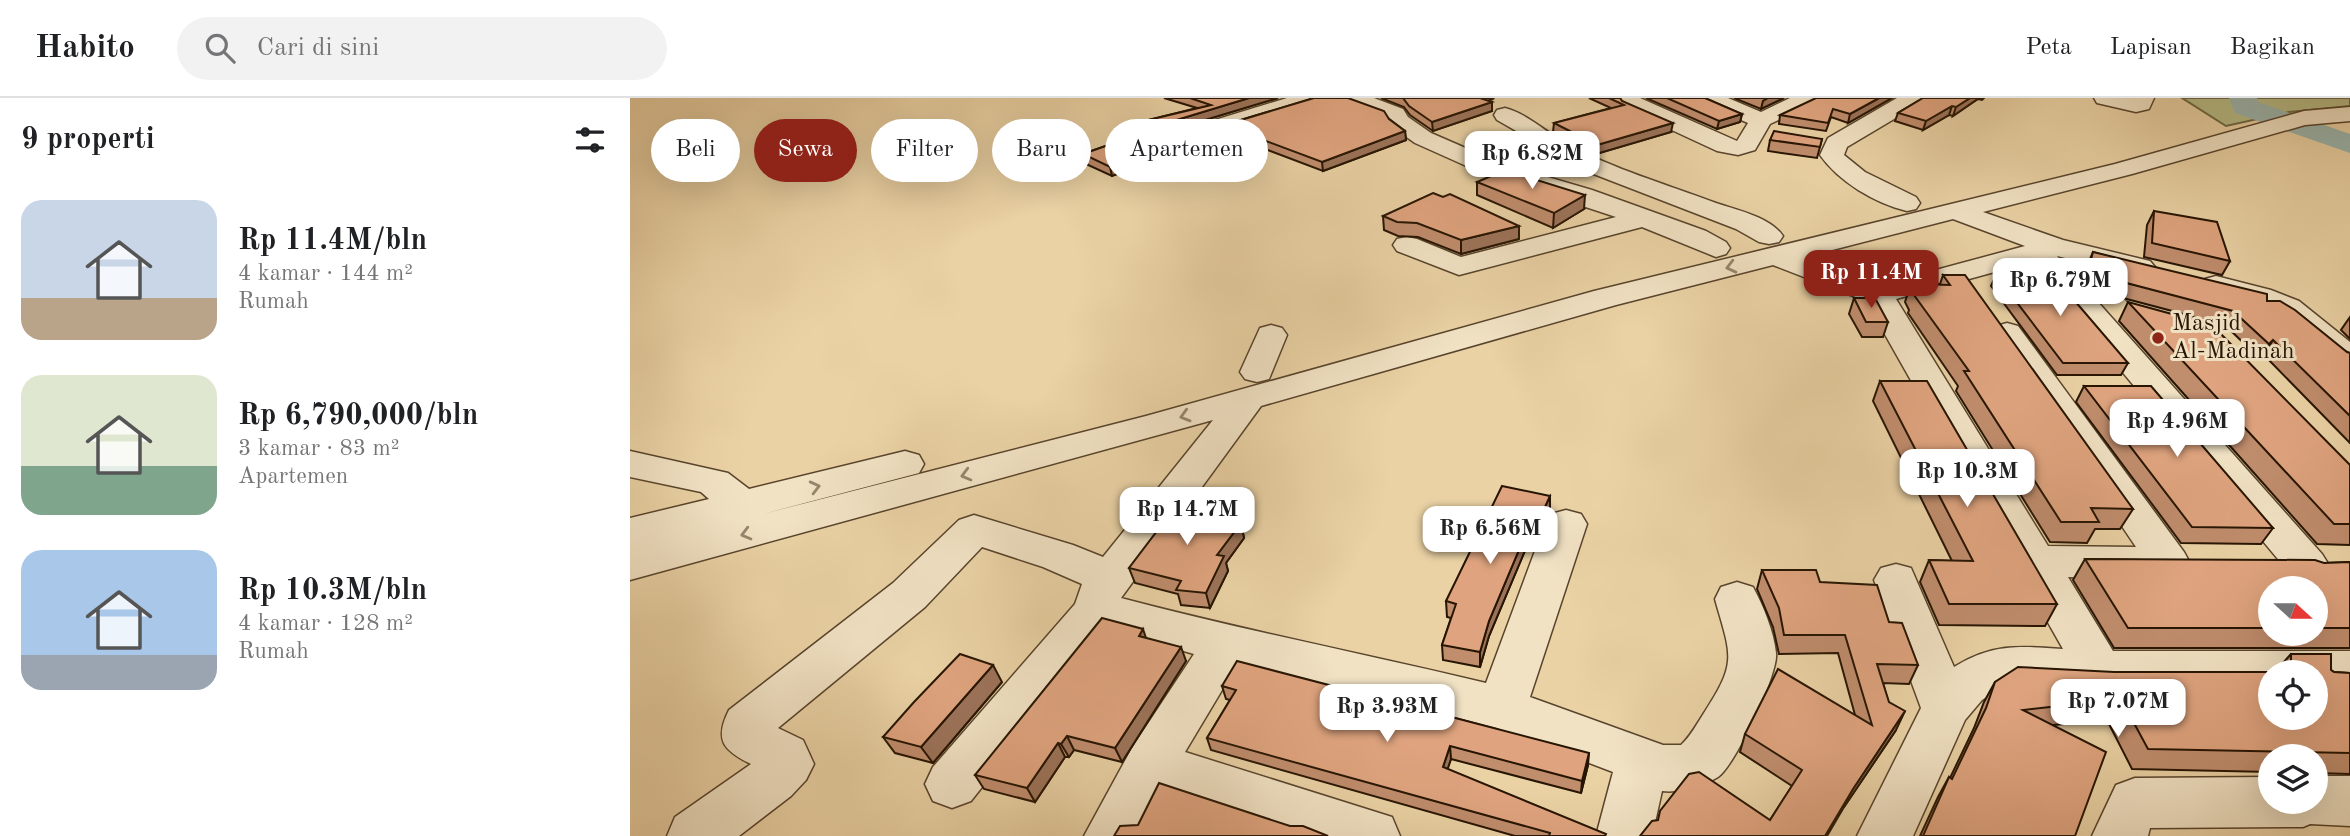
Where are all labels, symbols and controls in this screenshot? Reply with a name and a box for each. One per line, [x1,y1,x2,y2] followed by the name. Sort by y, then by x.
[177,17,667,80] search box
[201,29,239,67] icon: search
[35,32,135,65] text: Habito
[257,35,379,61] text: Cari di sini
[2025,36,2072,60] text: Peta
[2110,36,2192,60] text: Lapisan
[2230,36,2315,60] text: Bagikan
[651,119,740,182] chip: Beli
[754,119,857,182] chip: Sewa
[871,119,978,182] chip: Filter
[992,119,1091,182] chip: Baru
[1105,119,1268,182] chip: Apartemen
[571,121,609,159] icon: filters
[21,125,155,155] text: 9 properti
[1460,132,1604,191] pin: Rp 6.82M
[1481,142,1583,165] text: Rp 6.82M
[238,226,427,256] text: Rp 11.4M/bln
[77,228,161,312] icon: home
[1799,250,1943,310] pin: Rp 11.4M
[1988,258,2132,318] pin: Rp 6.79M
[1725,259,1737,273] one-way arrow
[1820,261,1922,284] text: Rp 11.4M
[238,262,413,285] text: 4 kamar · 144 m²
[2009,269,2111,292] text: Rp 6.79M
[238,290,309,313] text: Rumah
[2172,312,2295,364] place label: Masjid Al-Madinah
[2150,330,2166,346] marker: Masjid Al-Madinah
[2105,400,2249,459] pin: Rp 4.96M
[238,401,478,431] text: Rp 6,790,000/bln
[77,403,161,487] icon: home
[1180,408,1192,423] one-way arrow
[2126,410,2228,433] text: Rp 4.96M
[238,437,400,460] text: 3 kamar · 83 m²
[1895,450,2039,509] pin: Rp 10.3M
[1916,460,2018,483] text: Rp 10.3M
[238,465,348,488] text: Apartemen
[960,467,972,482] one-way arrow
[809,481,821,495] one-way arrow
[1115,488,1259,547] pin: Rp 14.7M
[1136,498,1238,521] text: Rp 14.7M
[1418,506,1562,566] pin: Rp 6.56M
[1439,517,1541,540] text: Rp 6.56M
[740,526,752,540] one-way arrow
[238,576,427,606] text: Rp 10.3M/bln
[2258,576,2328,646] north arrow
[2258,576,2328,814] map controls
[77,578,161,662] icon: home
[238,612,413,635] text: 4 kamar · 128 m²
[238,640,309,663] text: Rumah
[2258,660,2328,730] button: locate
[2046,680,2190,739] pin: Rp 7.07M
[1315,684,1459,744] pin: Rp 3.93M
[2067,690,2169,713] text: Rp 7.07M
[1336,695,1438,718] text: Rp 3.93M
[2258,744,2328,814] button: layers

